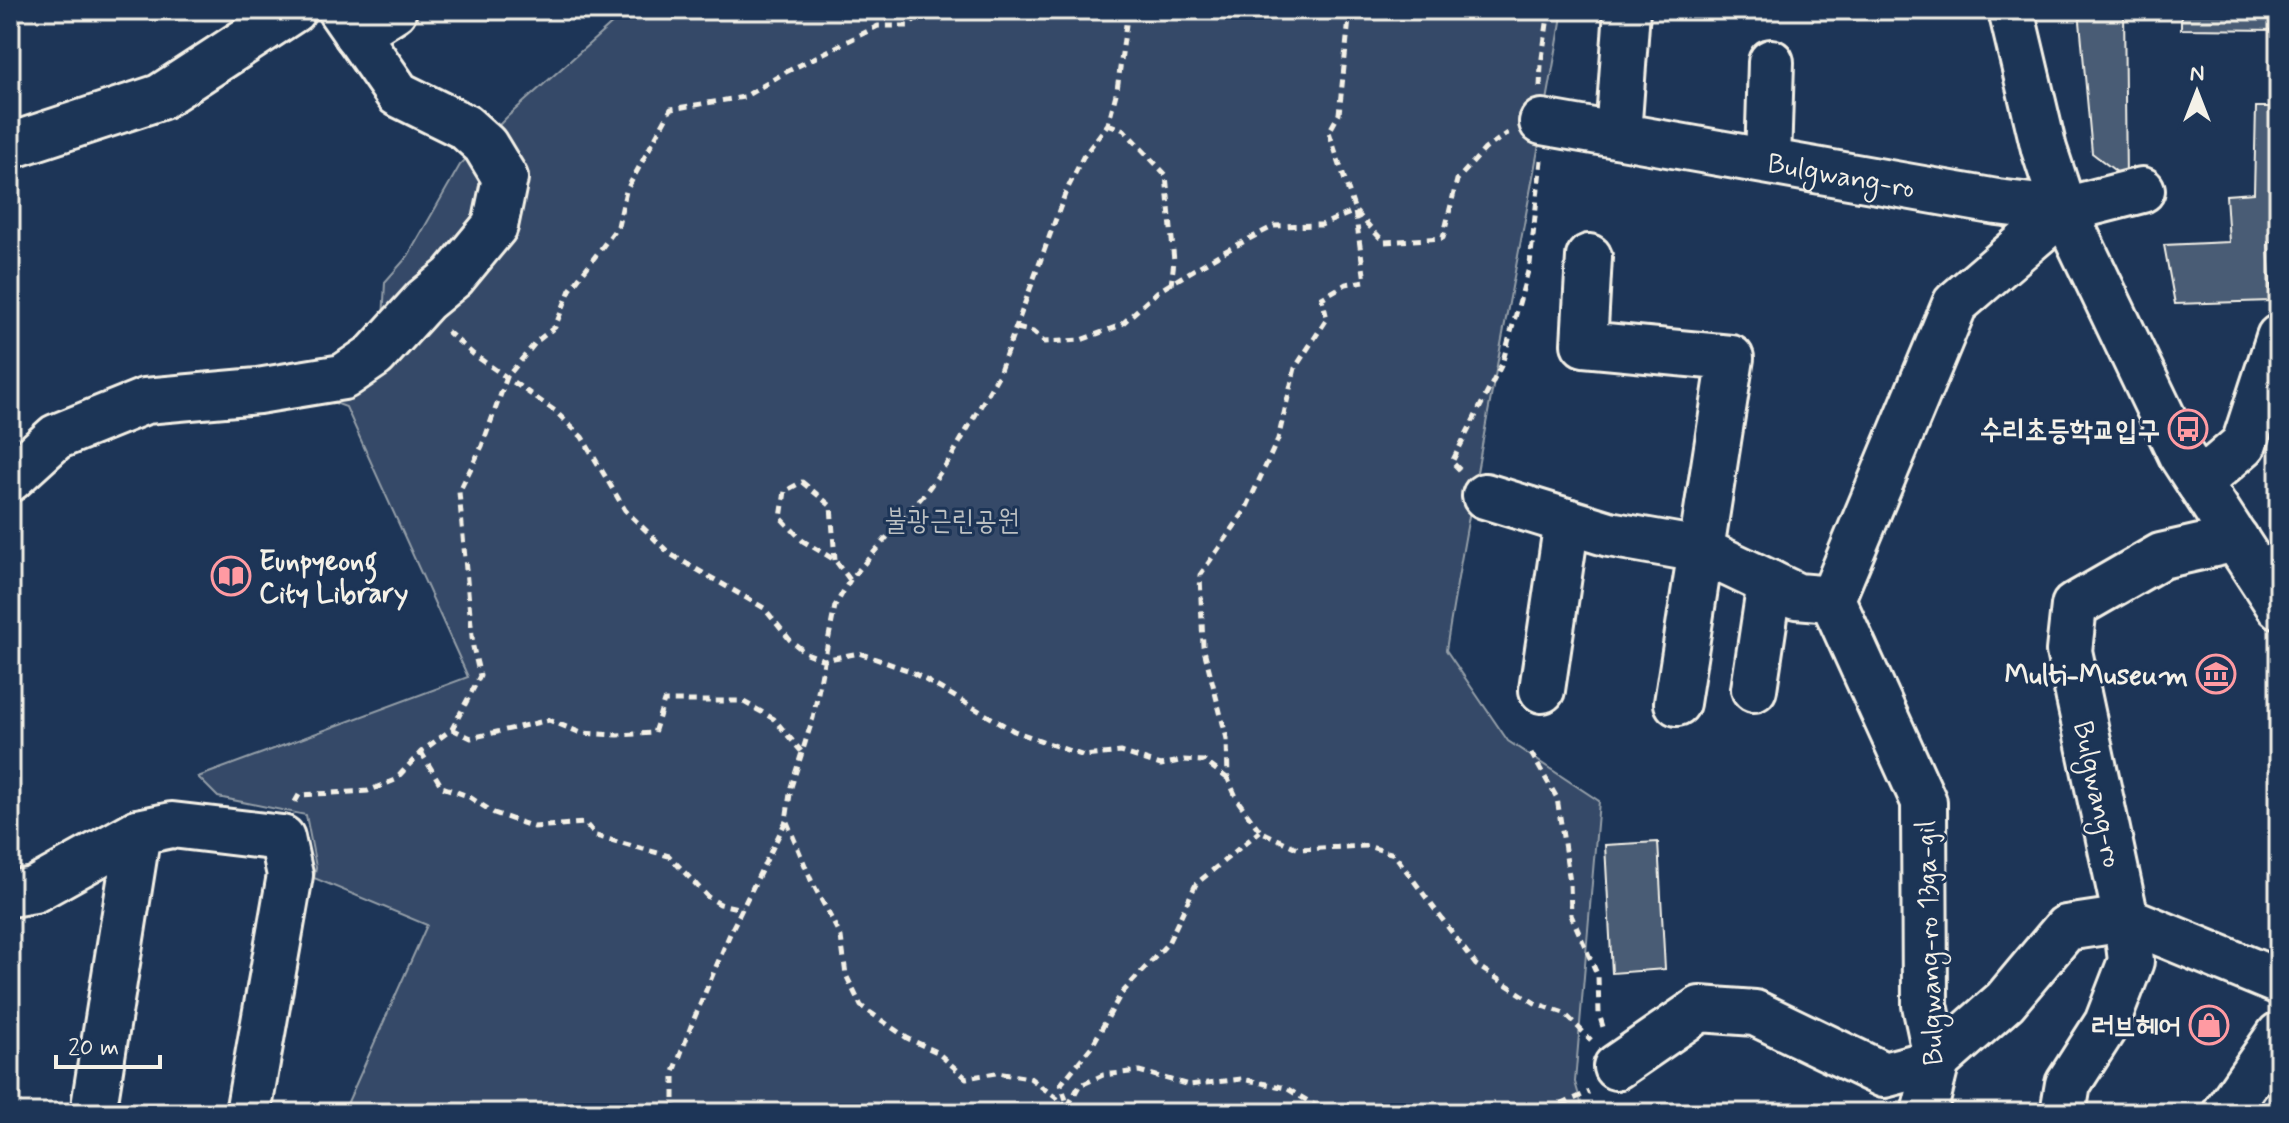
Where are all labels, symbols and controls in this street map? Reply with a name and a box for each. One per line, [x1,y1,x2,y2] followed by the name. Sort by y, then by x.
[2157,52,2237,132] north arrow
[2190,60,2204,88] text: N
[1764,146,1917,208] street label: Bulgwang-ro
[2167,408,2209,450] bus stop icon: 수리초등학교입구
[1980,413,2160,450] place label: 수리초등학교입구
[884,503,1020,540] park label: 불광근린공원
[259,544,408,613] place label: Eunpyeong City Library
[210,555,252,597] library icon: Eunpyeong City Library
[2195,653,2237,695] museum icon: Multi-Museum
[2005,658,2188,695] place label: Multi-Museum
[2061,718,2130,872] street label: Bulgwang-ro
[1908,820,1955,1066] street label: Bulgwang-ro 13ga-gil
[2188,1004,2230,1046] shop icon: 러브헤어
[2091,1009,2181,1046] place label: 러브헤어
[56,1019,160,1069] scale bar
[68,1033,119,1064] text: 20 m

